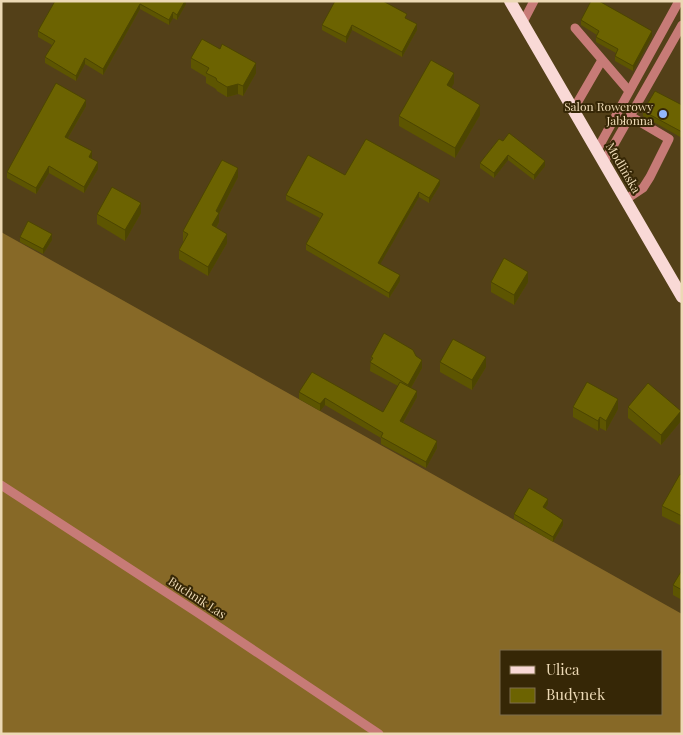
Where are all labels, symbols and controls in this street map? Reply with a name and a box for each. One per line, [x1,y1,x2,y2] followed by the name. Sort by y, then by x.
[564,98,653,128] place label: Salon Rowerowy Jabłonna
[657,108,669,120] marker: Salon Rowerowy Jabłonna
[603,139,645,196] street label: Modlińska
[166,573,230,622] street label: Buchnik Las
[500,650,663,715] legend
[546,659,580,679] text: Ulica
[546,684,606,704] text: Budynek

